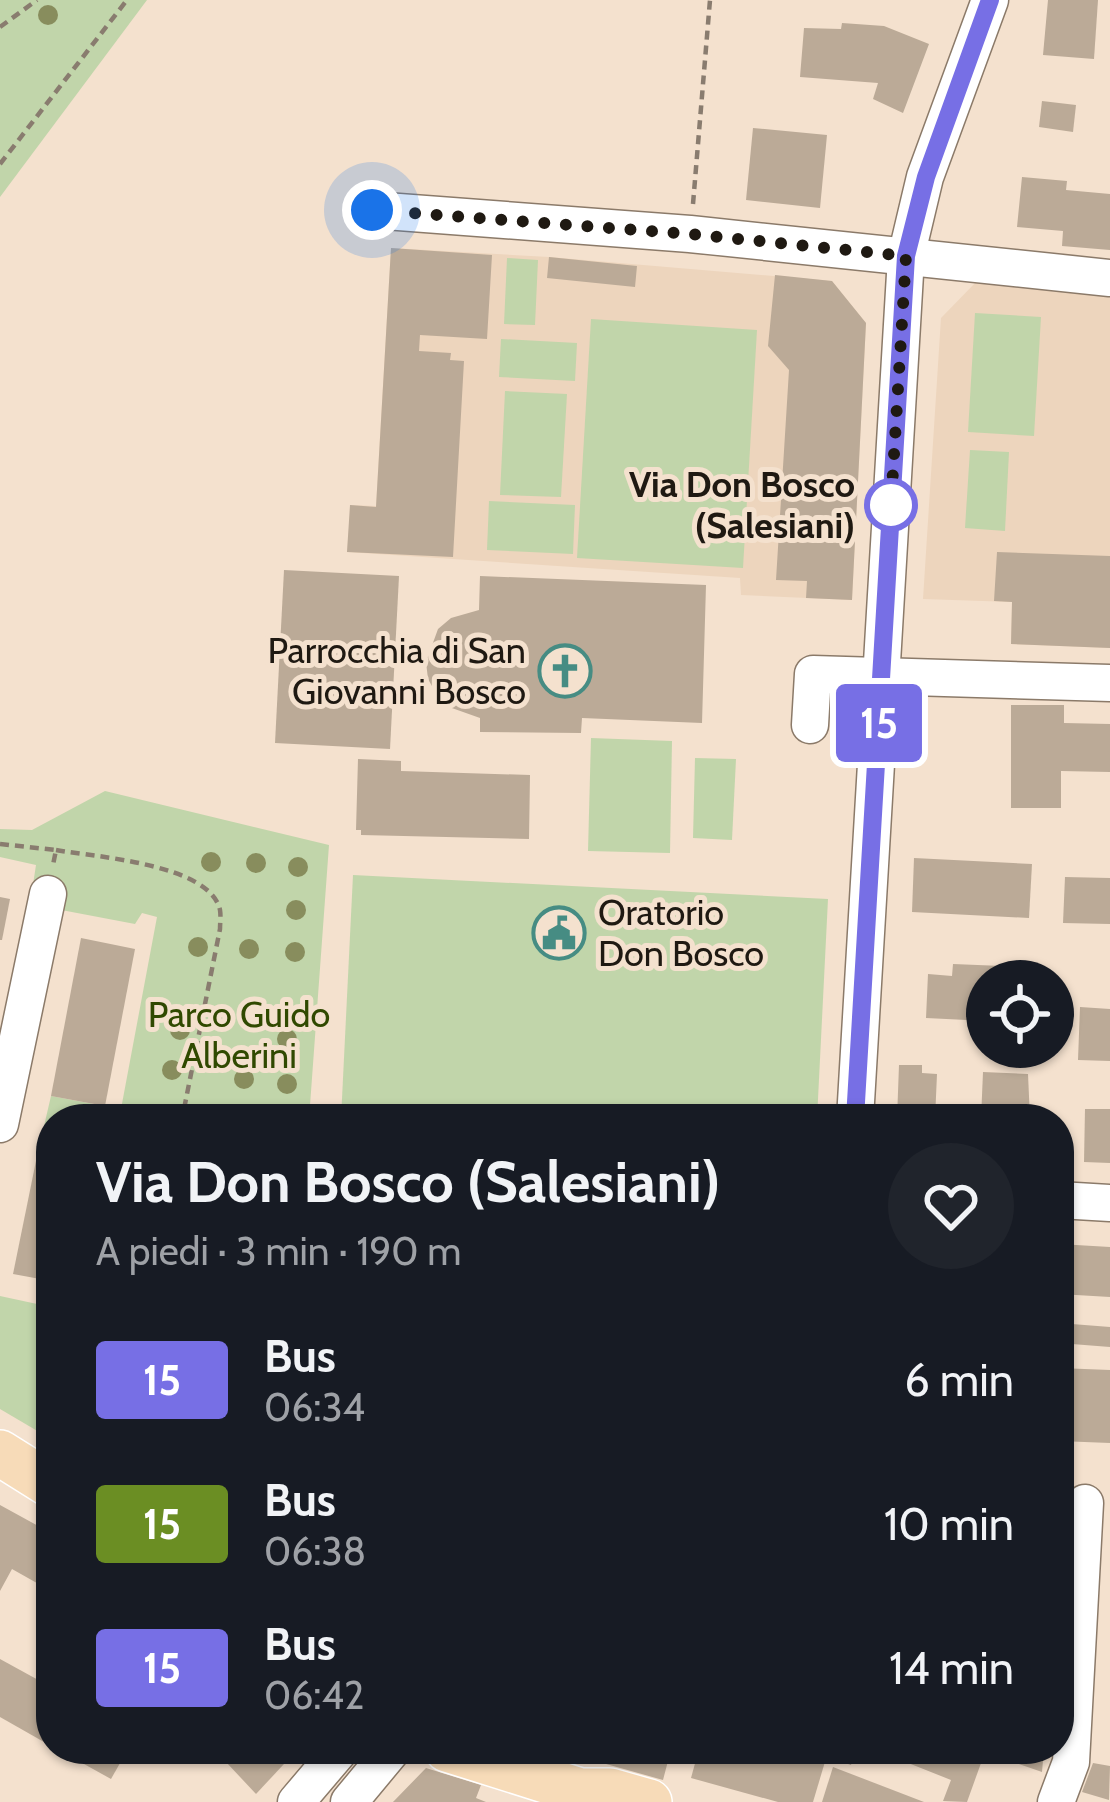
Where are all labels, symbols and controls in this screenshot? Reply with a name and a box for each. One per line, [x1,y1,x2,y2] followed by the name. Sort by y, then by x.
[342,180,402,240] your location
[629,462,855,547] place label: Via Don Bosco (Salesiani)
[866,480,916,530] marker: Via Don Bosco (Salesiani)
[267,628,526,713] place label: Parrocchia di San Giovanni Bosco
[537,643,593,699] church icon: Parrocchia di San Giovanni Bosco
[825,684,933,762] line badge: 15
[860,697,898,749] text: 15
[598,890,764,975] place label: Oratorio Don Bosco
[531,905,587,961] public building icon: Oratorio Don Bosco
[966,960,1074,1068] map controls
[966,960,1074,1068] button: locate
[148,992,330,1077] park label: Parco Guido Alberini
[888,1143,1014,1269] button: heart
[96,1147,720,1216] text: Via Don Bosco (Salesiani)
[96,1227,462,1275] text: A piedi · 3 min · 190 m
[264,1329,336,1383] text: Bus
[904,1353,1014,1407] text: 6 min
[143,1354,181,1406] text: 15
[264,1383,365,1431] text: 06:34
[264,1473,336,1527] text: Bus
[884,1497,1014,1551] text: 10 min
[143,1498,181,1550] text: 15
[264,1527,366,1575] text: 06:38
[264,1617,336,1671] text: Bus
[889,1641,1014,1695] text: 14 min
[143,1642,181,1694] text: 15
[264,1671,364,1719] text: 06:42

